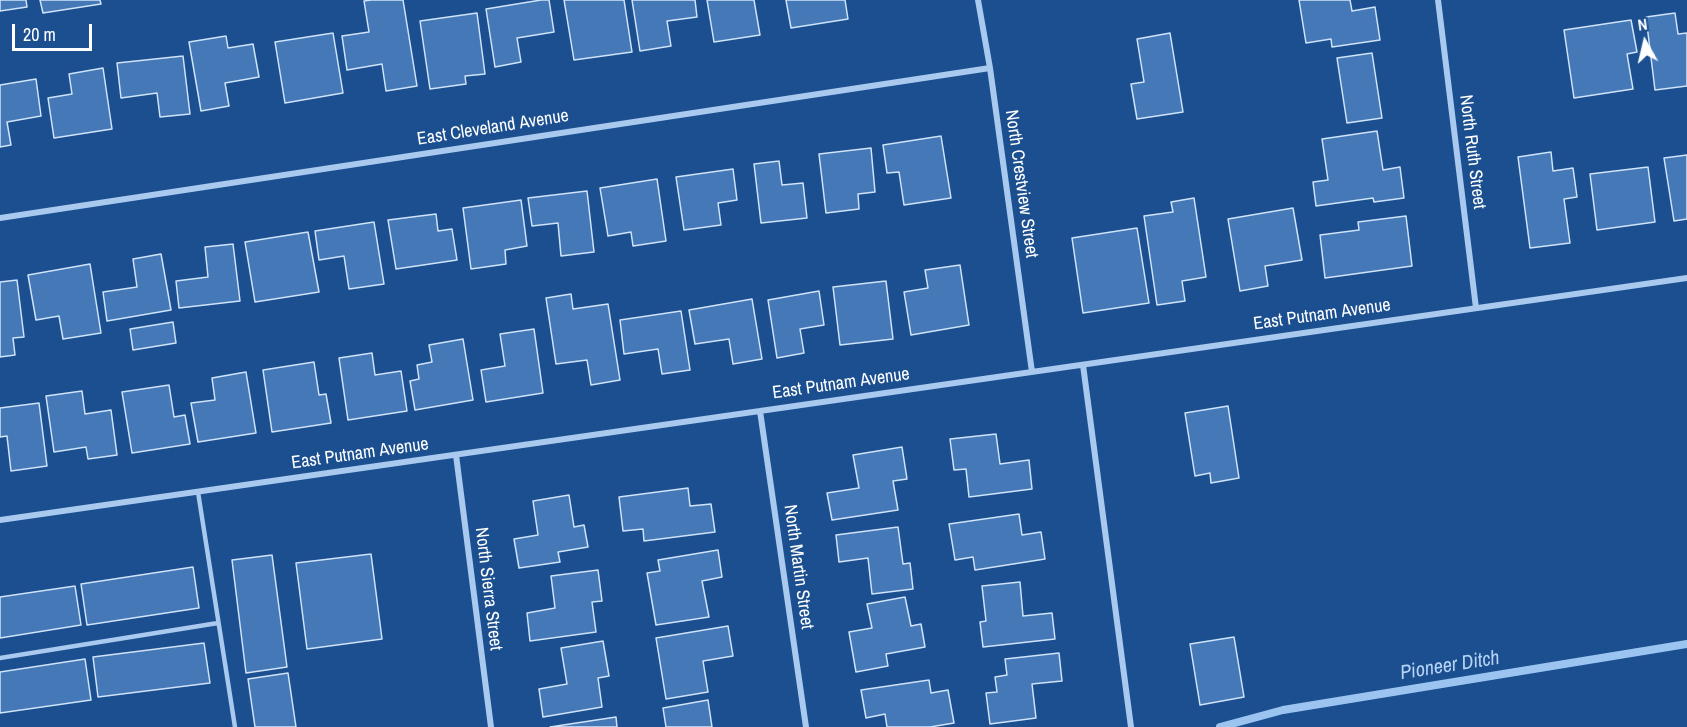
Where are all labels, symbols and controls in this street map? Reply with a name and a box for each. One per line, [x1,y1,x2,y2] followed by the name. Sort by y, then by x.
[15,12,94,50] scale bar
[1615,12,1675,72] north arrow
[1636,13,1649,36] text: N
[23,22,56,47] text: 20 m
[1454,94,1490,210] street label: North Ruth Street
[416,105,570,151] street label: East Cleveland Avenue
[1000,109,1042,259] street label: North Crestview Street
[1252,295,1392,335] street label: East Putnam Avenue
[771,364,911,404] street label: East Putnam Avenue
[290,434,430,474] street label: East Putnam Avenue
[779,503,817,631] street label: North Martin Street
[470,526,506,652] street label: North Sierra Street
[1399,646,1501,686] water label: Pioneer Ditch

